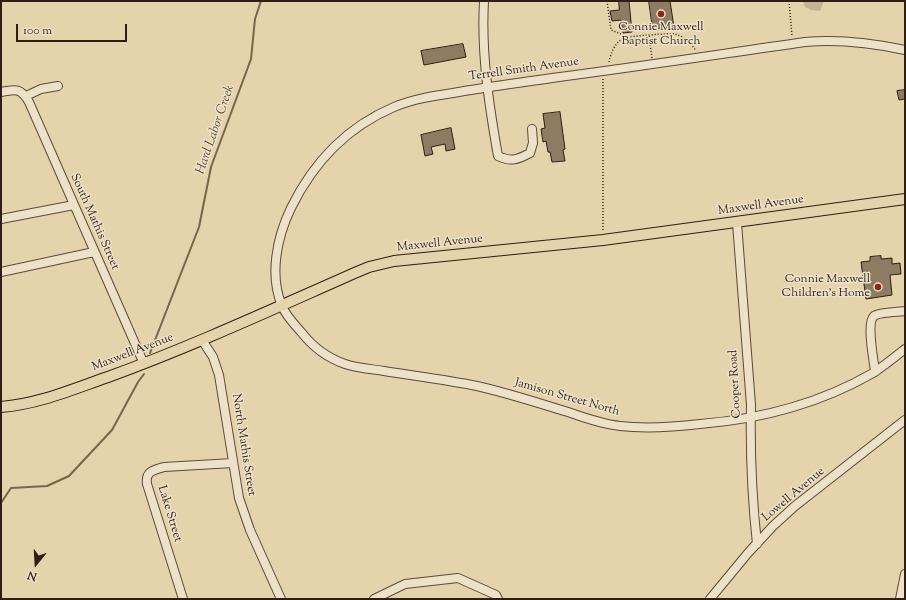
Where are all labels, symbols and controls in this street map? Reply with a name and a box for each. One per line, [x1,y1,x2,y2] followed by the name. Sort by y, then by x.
[656,9,666,19] marker: Connie Maxwell Baptist Church
[18,16,129,42] scale bar
[618,21,704,49] place label: Connie Maxwell Baptist Church
[23,22,52,40] text: 100 m
[468,55,580,85] street label: Terrell Smith Avenue
[193,83,239,177] water label: Hard Labor Creek
[66,172,122,272] street label: South Mathis Street
[717,193,805,219] street label: Maxwell Avenue
[396,232,484,256] street label: Maxwell Avenue
[782,273,870,301] place label: Connie Maxwell Children's Home
[873,282,883,292] marker: Connie Maxwell Children's Home
[90,331,176,375] street label: Maxwell Avenue
[727,349,745,419] street label: Cooper Road
[513,376,621,420] street label: Jamison Street North
[228,393,258,497] street label: North Mathis Street
[760,465,828,525] street label: Lowell Avenue
[154,484,184,544] street label: Lake Street
[16,544,56,584] north arrow
[26,566,39,584] text: N

